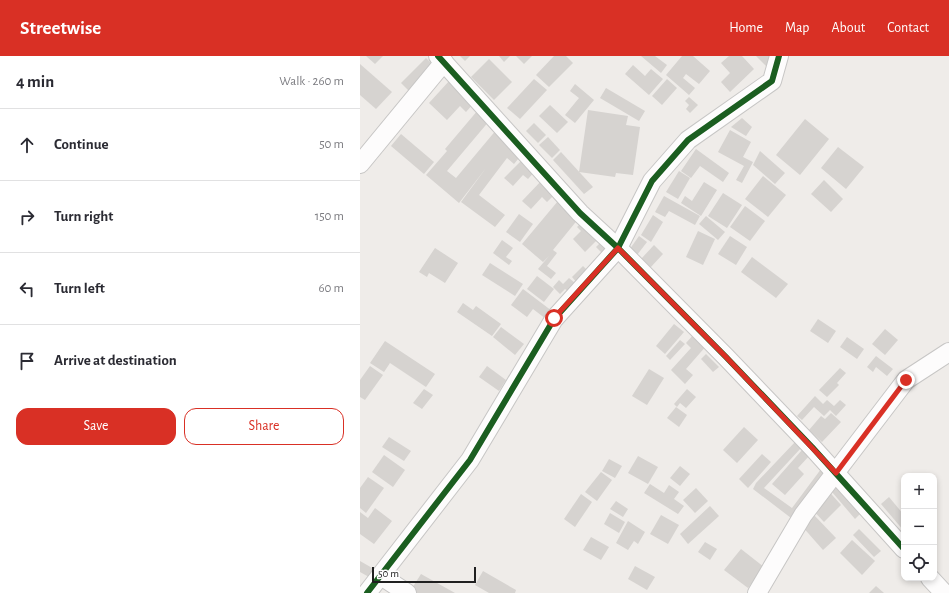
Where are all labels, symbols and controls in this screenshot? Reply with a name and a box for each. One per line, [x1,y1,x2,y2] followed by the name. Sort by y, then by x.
[20,19,101,38] text: Streetwise
[729,21,763,35] text: Home
[785,21,809,35] text: Map
[831,21,865,35] text: About
[887,21,929,35] text: Contact
[16,73,54,90] text: 4 min
[279,75,344,88] text: Walk · 260 m
[16,134,38,156] icon: ahead
[54,137,109,152] text: Continue
[319,138,344,151] text: 50 m
[16,206,38,228] icon: right
[54,209,113,224] text: Turn right
[315,210,344,223] text: 150 m
[16,278,38,300] icon: left
[54,281,105,296] text: Turn left
[318,282,344,295] text: 60 m
[545,309,563,327] route start
[16,350,38,372] icon: arrive
[54,353,177,368] text: Arrive at destination
[897,371,915,389] route end
[16,408,176,445] button: Save
[184,408,344,445] button: Share
[901,473,937,581] map controls
[901,473,937,509] button: +
[901,509,937,545] button: −
[901,545,937,581] button: locate
[372,565,476,584] scale bar
[378,568,399,579] text: 50 m

